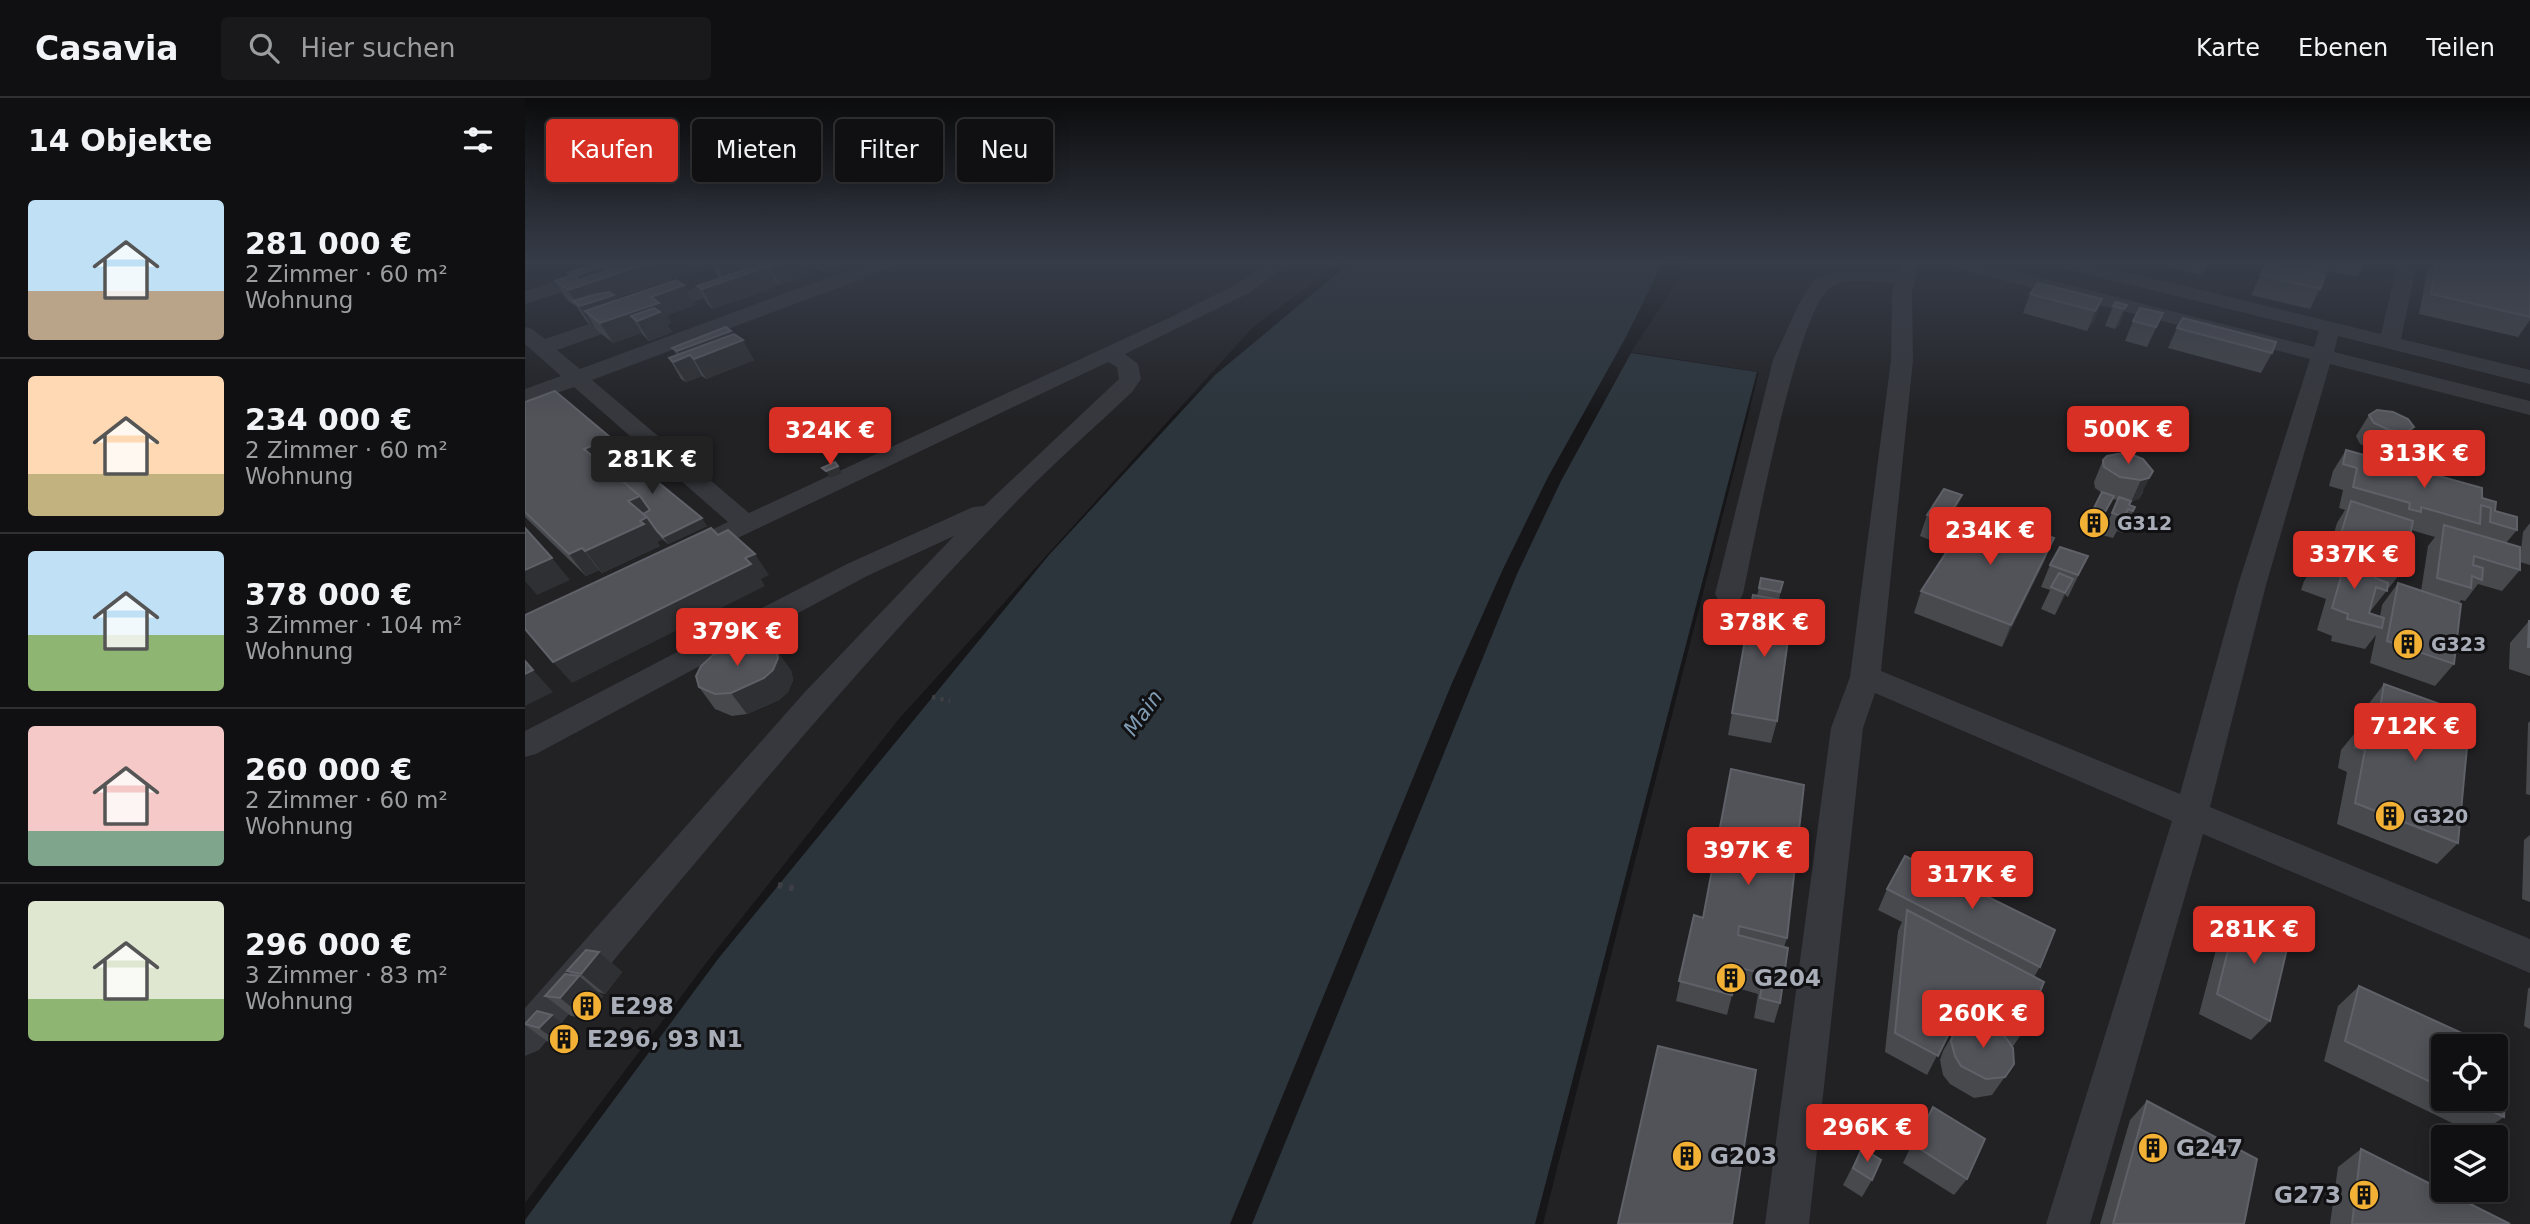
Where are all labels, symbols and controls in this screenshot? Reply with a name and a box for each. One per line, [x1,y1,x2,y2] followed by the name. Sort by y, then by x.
[221,17,711,80] search box
[35,29,179,68] text: Casavia
[245,29,283,67] icon: search
[301,33,456,63] text: Hier suchen
[2196,34,2260,62] text: Karte
[2298,34,2388,62] text: Ebenen
[2426,34,2495,62] text: Teilen
[546,119,678,182] chip: Kaufen
[692,119,821,182] chip: Mieten
[835,119,943,182] chip: Filter
[957,119,1053,182] chip: Neu
[459,121,497,159] icon: filters
[28,123,212,158] text: 14 Objekte
[245,226,412,261] text: 281 000 €
[84,228,168,312] icon: home
[245,261,448,287] text: 2 Zimmer · 60 m²
[245,287,353,313] text: Wohnung
[245,402,412,437] text: 234 000 €
[84,404,168,488] icon: home
[2071,406,2185,466] pin: 500K €
[773,408,887,467] pin: 324K €
[2083,416,2173,442] text: 500K €
[785,417,875,443] text: 324K €
[2367,430,2481,490] pin: 313K €
[595,436,709,496] pin: 281K €
[245,437,448,463] text: 2 Zimmer · 60 m²
[2379,440,2469,466] text: 313K €
[607,446,697,472] text: 281K €
[245,463,353,489] text: Wohnung
[2077,506,2111,540] building icon: G312
[1933,508,2047,567] pin: 234K €
[2117,512,2172,534] place label: G312
[1945,517,2035,543] text: 234K €
[2297,532,2411,591] pin: 337K €
[2309,541,2399,567] text: 337K €
[245,577,412,612] text: 378 000 €
[84,579,168,663] icon: home
[1707,600,1821,659] pin: 378K €
[680,608,794,668] pin: 379K €
[1719,609,1809,635] text: 378K €
[245,612,462,638] text: 3 Zimmer · 104 m²
[692,618,782,644] text: 379K €
[2391,627,2425,661] building icon: G323
[2431,633,2486,655] place label: G323
[245,638,353,664] text: Wohnung
[1119,686,1167,740] water label: Main
[2358,704,2472,763] pin: 712K €
[2370,713,2460,739] text: 712K €
[245,752,412,787] text: 260 000 €
[84,754,168,838] icon: home
[245,787,448,813] text: 2 Zimmer · 60 m²
[2373,799,2407,833] building icon: G320
[2413,805,2468,827] place label: G320
[245,813,353,839] text: Wohnung
[1691,828,1805,887] pin: 397K €
[1703,837,1793,863] text: 397K €
[1915,852,2029,911] pin: 317K €
[1927,861,2017,887] text: 317K €
[2197,906,2311,966] pin: 281K €
[2209,916,2299,942] text: 281K €
[245,927,412,962] text: 296 000 €
[84,929,168,1013] icon: home
[1714,961,1748,995] building icon: G204
[245,962,448,988] text: 3 Zimmer · 83 m²
[1754,965,1821,991] place label: G204
[245,988,353,1014] text: Wohnung
[570,989,604,1023] building icon: E298
[1926,990,2040,1050] pin: 260K €
[610,993,674,1019] place label: E298
[1938,1000,2028,1026] text: 260K €
[547,1022,581,1056] building icon: E296, 93 N1
[587,1026,743,1052] place label: E296, 93 N1
[2431,1034,2508,1202] map controls
[2431,1034,2508,1111] button: locate
[1810,1104,1924,1164] pin: 296K €
[1822,1114,1912,1140] text: 296K €
[2431,1125,2508,1202] button: layers
[2136,1131,2170,1165] building icon: G247
[2176,1135,2243,1161] place label: G247
[1670,1139,1704,1173] building icon: G203
[1710,1143,1777,1169] place label: G203
[2347,1178,2381,1212] building icon: G273
[2274,1182,2341,1208] place label: G273

